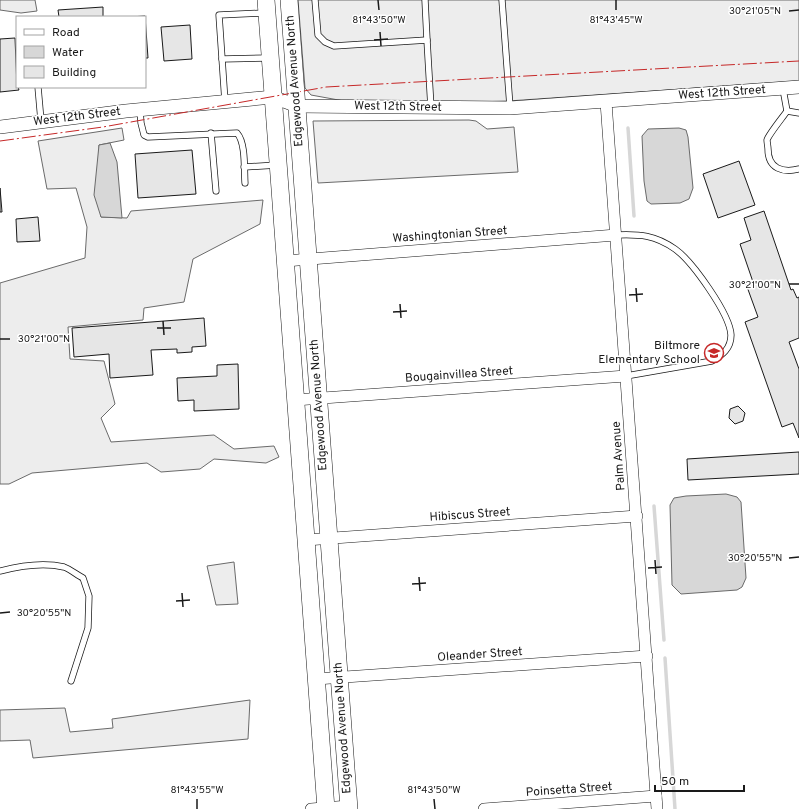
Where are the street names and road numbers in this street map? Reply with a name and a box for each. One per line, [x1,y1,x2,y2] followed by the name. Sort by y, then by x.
[282,15,308,147] street label: Edgewood Avenue North
[678,82,766,104] street label: West 12th Street
[354,98,442,116] street label: West 12th Street
[32,104,122,130] street label: West 12th Street
[392,223,508,247] street label: Washingtonian Street
[306,339,332,471] street label: Edgewood Avenue North
[404,363,514,387] street label: Bougainvillea Street
[609,421,629,491] street label: Palm Avenue
[429,504,511,526] street label: Hibiscus Street
[437,644,523,666] street label: Oleander Street
[330,662,356,794] street label: Edgewood Avenue North
[525,779,613,801] street label: Poinsetta Street

